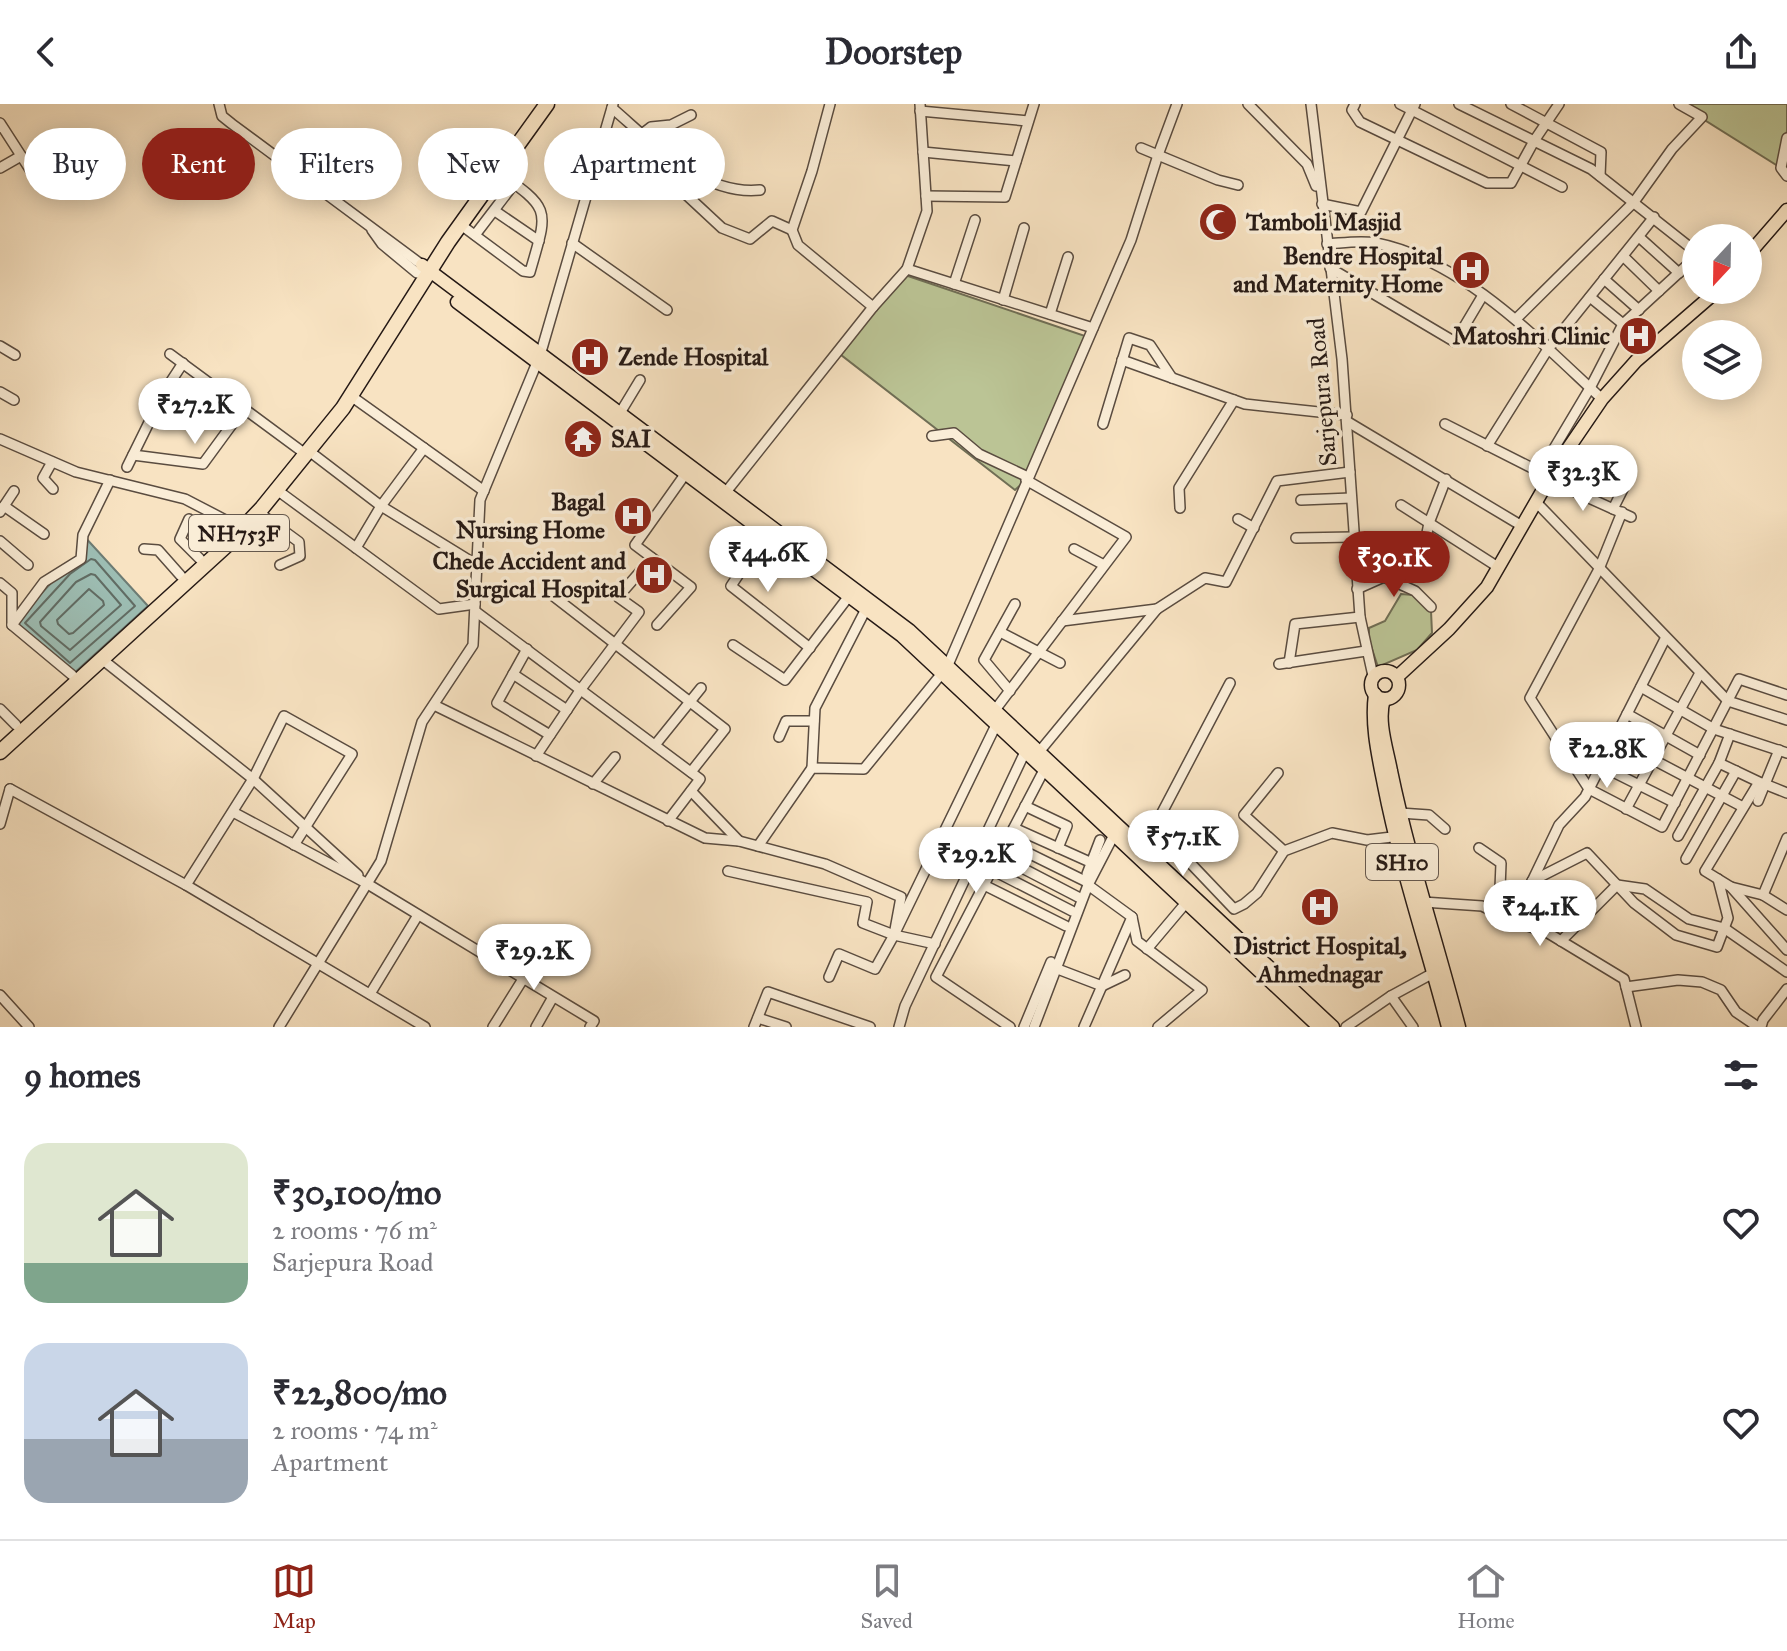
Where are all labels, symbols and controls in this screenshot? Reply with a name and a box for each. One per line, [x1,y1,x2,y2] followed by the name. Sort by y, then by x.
[24,30,68,74] icon: back
[825,30,962,74] text: Doorstep
[1719,30,1763,74] icon: share
[24,128,126,200] chip: Buy
[142,128,255,200] chip: Rent
[271,128,402,200] chip: Filters
[418,128,528,200] chip: New
[544,128,725,200] chip: Apartment
[1197,201,1239,243] mosque icon: Tamboli Masjid
[1245,207,1402,237] place label: Tamboli Masjid
[1682,224,1762,304] north arrow
[1682,224,1762,400] map controls
[1233,241,1444,299] place label: Bendre Hospital and Maternity Home
[1450,249,1492,291] hospital icon: Bendre Hospital and Maternity Home
[1617,315,1659,357] hospital icon: Matoshri Clinic
[1301,316,1343,468] street label: Sarjepura Road
[1682,320,1762,400] button: layers
[1452,321,1610,351] place label: Matoshri Clinic
[569,336,611,378] hospital icon: Zende Hospital
[618,342,769,372] place label: Zende Hospital
[130,378,260,446] pin: ₹27.2K
[156,388,234,420] text: ₹27.2K
[562,418,604,460] temple icon: SAI
[611,424,651,454] place label: SAI
[1518,445,1648,513] pin: ₹32.3K
[1547,455,1619,487] text: ₹32.3K
[456,487,606,545] place label: Bagal Nursing Home
[612,495,654,537] hospital icon: Bagal Nursing Home
[189,515,289,551] road number: NH753F
[703,526,833,594] pin: ₹44.6K
[1329,531,1459,599] pin: ₹30.1K
[727,536,809,568] text: ₹44.6K
[1357,541,1431,573] text: ₹30.1K
[433,546,627,604] place label: Chede Accident and Surgical Hospital
[633,554,675,596] hospital icon: Chede Accident and Surgical Hospital
[1542,722,1672,790] pin: ₹22.8K
[1568,732,1646,764] text: ₹22.8K
[1118,810,1248,878] pin: ₹57.1K
[1146,820,1220,852] text: ₹57.1K
[911,827,1041,895] pin: ₹29.2K
[937,837,1015,869] text: ₹29.2K
[1366,844,1438,880] road number: SH10
[1475,880,1605,948] pin: ₹24.1K
[1299,886,1341,928] hospital icon: District Hospital, Ahmednagar
[1502,890,1578,922] text: ₹24.1K
[469,924,599,992] pin: ₹29.2K
[1233,931,1407,989] place label: District Hospital, Ahmednagar
[495,934,573,966] text: ₹29.2K
[1719,1053,1763,1097] icon: filters
[24,1055,141,1096] text: 9 homes
[272,1172,441,1213] text: ₹30,100/mo
[88,1175,184,1271] icon: home
[1719,1201,1763,1245] icon: heart
[272,1214,437,1246] text: 2 rooms · 76 m²
[272,1246,433,1278] text: Sarjepura Road
[272,1372,447,1413] text: ₹22,800/mo
[88,1375,184,1471] icon: home
[1719,1401,1763,1445] icon: heart
[272,1414,438,1446] text: 2 rooms · 74 m²
[272,1446,388,1478] text: Apartment
[272,1559,316,1634] tab: Map
[861,1559,913,1634] tab: Saved
[1457,1559,1515,1634] tab: Home

